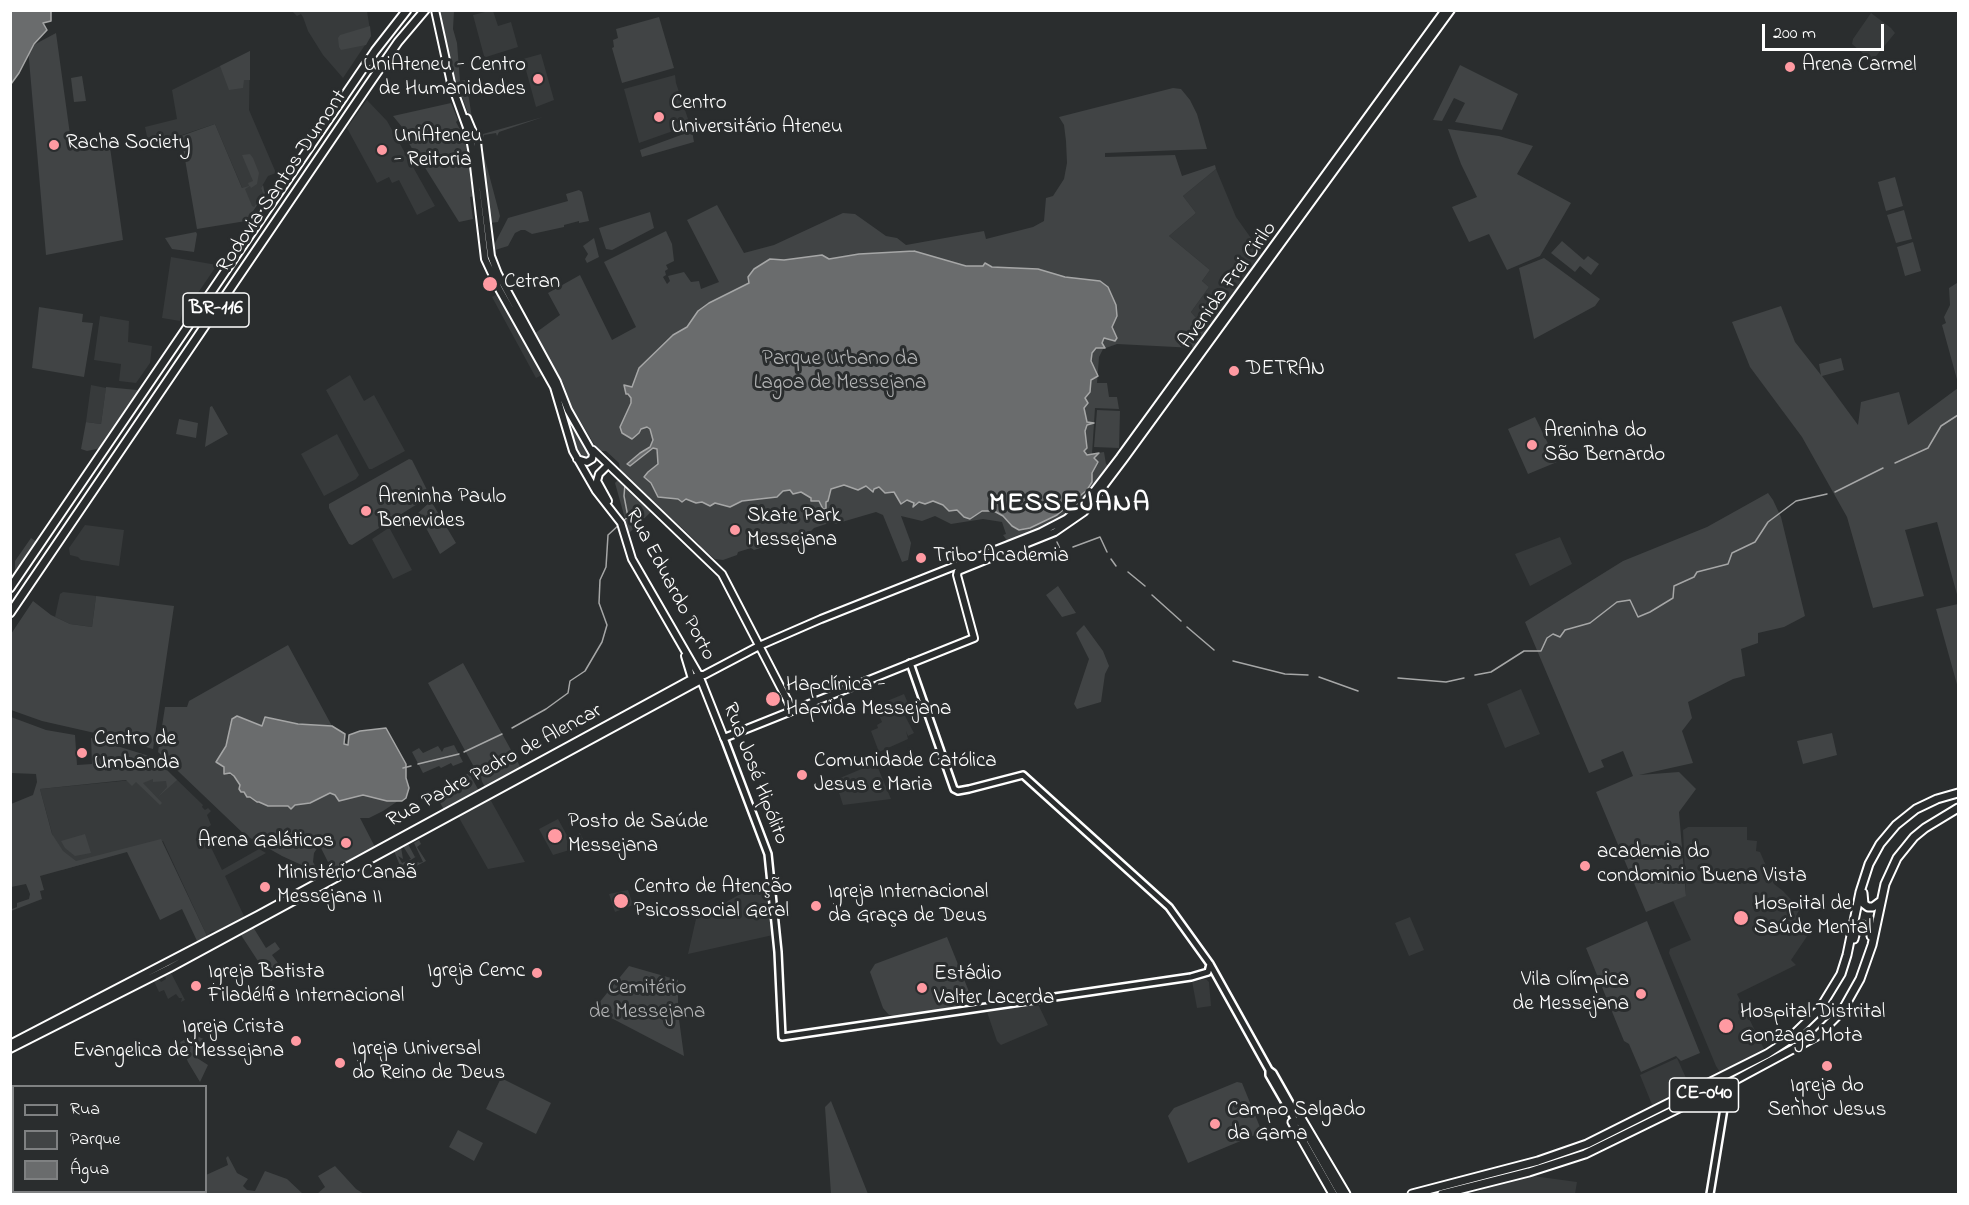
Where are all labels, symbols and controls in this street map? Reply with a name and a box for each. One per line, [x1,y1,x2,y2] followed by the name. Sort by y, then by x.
[1765,12,1886,50] scale bar
[1773,21,1816,47] text: 200 m
[363,54,526,104] place label: UniAteneu - Centro de Humanidades
[1802,54,1916,80] place label: Arena Carmel
[1783,60,1797,74] marker: Arena Carmel
[531,72,545,86] marker: UniAteneu - Centro de Humanidades
[212,86,354,278] street label: Rodovia Santos Dumont
[671,92,843,142] place label: Centro Universitário Ateneu
[652,110,666,124] marker: Centro Universitário Ateneu
[394,125,483,175] place label: UniAteneu - Reitoria
[66,132,190,158] place label: Racha Society
[47,138,61,152] marker: Racha Society
[375,143,389,157] marker: UniAteneu - Reitoria
[1175,218,1283,354] street label: Avenida Frei Cirilo
[504,271,560,297] place label: Cetran
[481,275,499,293] marker: Cetran
[183,293,249,327] road number: BR-116
[754,348,926,398] park label: Parque Urbano da Lagoa de Messejana
[1246,358,1325,384] place label: DETRAN
[1227,364,1241,378] marker: DETRAN
[1544,420,1665,470] place label: Areninha do São Bernardo
[1525,438,1539,452] marker: Areninha do São Bernardo
[378,486,507,536] place label: Areninha Paulo Benevides
[989,490,1151,522] district label: MESSEJANA
[359,504,373,518] marker: Areninha Paulo Benevides
[618,505,720,665] street label: Rua Eduardo Porto
[747,505,841,555] place label: Skate Park Messejana
[728,523,742,537] marker: Skate Park Messejana
[933,545,1069,571] place label: Tribo Academia
[914,551,928,565] marker: Tribo Academia
[786,674,951,724] place label: Hapclínica - Hapvida Messejana
[764,690,782,708] marker: Hapclínica - Hapvida Messejana
[383,700,607,834] street label: Rua Padre Pedro de Alencar
[715,700,793,848] street label: Rua José Hipólito
[94,728,179,778] place label: Centro de Umbanda
[75,746,89,760] marker: Centro de Umbanda
[814,750,997,800] place label: Comunidade Católica Jesus e Maria
[795,768,809,782] marker: Comunidade Católica Jesus e Maria
[568,811,708,861] place label: Posto de Saúde Messejana
[546,827,564,845] marker: Posto de Saúde Messejana
[198,830,334,856] place label: Arena Galáticos
[339,836,353,850] marker: Arena Galáticos
[1597,841,1807,891] place label: academia do condominio Buena Vista
[1578,859,1592,873] marker: academia do condominio Buena Vista
[277,862,416,912] place label: Ministério Canaã Messejana II
[634,876,792,926] place label: Centro de Atenção Psicossocial Geral
[258,880,272,894] marker: Ministério Canaã Messejana II
[828,881,988,931] place label: Igreja Internacional da Graça de Deus
[612,892,630,910] marker: Centro de Atenção Psicossocial Geral
[1754,893,1872,943] place label: Hospital de Saúde Mental
[809,899,823,913] marker: Igreja Internacional da Graça de Deus
[1732,909,1750,927] marker: Hospital de Saúde Mental
[427,960,525,986] place label: Igreja Cemc
[208,961,404,1011] place label: Igreja Batista Filadélfia Internacional
[934,963,1054,1013] place label: Estádio Valter Lacerda
[530,966,544,980] marker: Igreja Cemc
[1512,969,1629,1019] place label: Vila Olímpica de Messejana
[589,977,705,1027] park label: Cemitério de Messejana
[189,979,203,993] marker: Igreja Batista Filadélfia Internacional
[915,981,929,995] marker: Estádio Valter Lacerda
[1634,987,1648,1001] marker: Vila Olímpica de Messejana
[1740,1001,1885,1051] place label: Hospital Distrital Gonzaga Mota
[73,1016,284,1066] place label: Igreja Crista Evangelica de Messejana
[1717,1017,1735,1035] marker: Hospital Distrital Gonzaga Mota
[289,1034,303,1048] marker: Igreja Crista Evangelica de Messejana
[352,1038,505,1088] place label: Igreja Universal do Reino de Deus
[333,1056,347,1070] marker: Igreja Universal do Reino de Deus
[1820,1059,1834,1073] marker: Igreja do Senhor Jesus
[1768,1075,1886,1125] place label: Igreja do Senhor Jesus
[1670,1078,1738,1112] road number: CE-040
[12,1085,207,1193] legend
[70,1097,100,1123] text: Rua
[1227,1099,1366,1149] place label: Campo Salgado da Gama
[1208,1117,1222,1131] marker: Campo Salgado da Gama
[70,1127,120,1153] text: Parque
[70,1157,109,1183] text: Água

